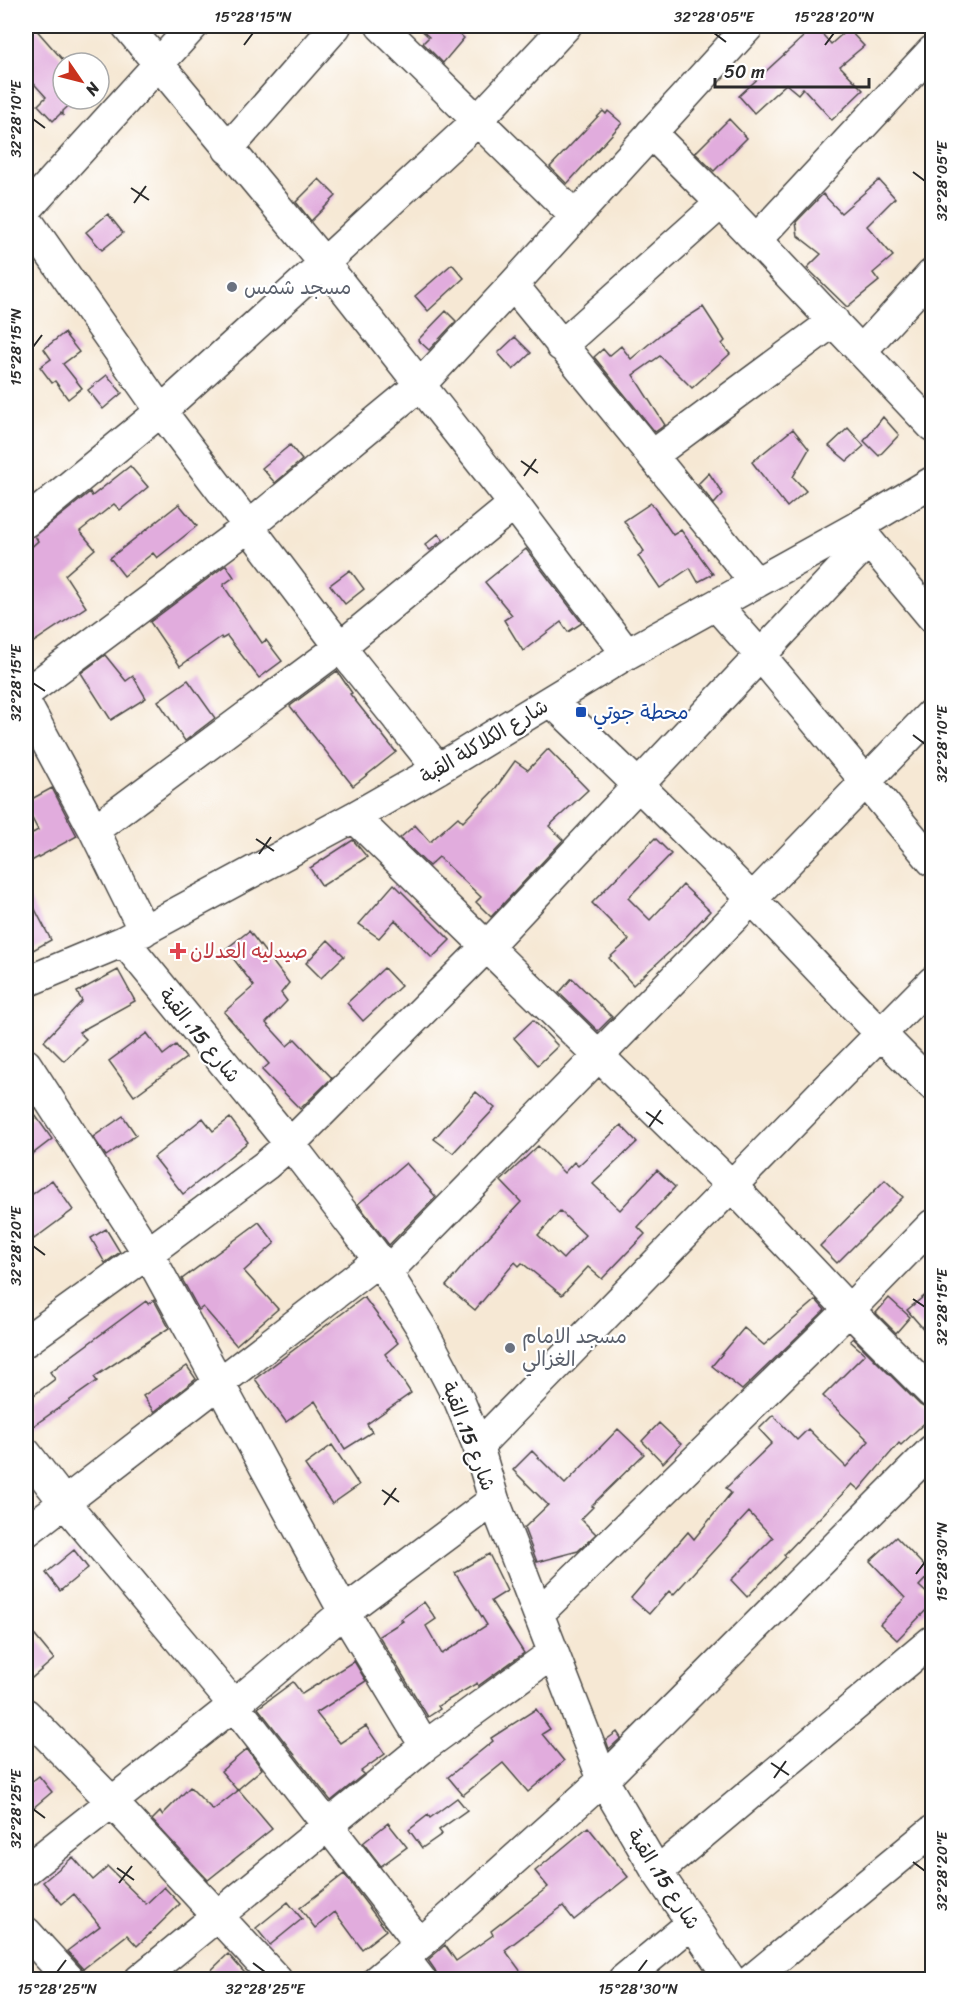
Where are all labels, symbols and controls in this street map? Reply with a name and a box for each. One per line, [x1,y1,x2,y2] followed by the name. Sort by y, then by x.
[214,4,292,30] text: 15°28'15"N
[674,4,756,30] text: 32°28'05"E
[794,4,875,30] text: 15°28'20"N
[51,51,111,111] north arrow
[715,51,870,89] scale bar
[724,56,765,88] text: 50 m
[77,76,109,103] text: N
[3,79,29,158] text: 32°28'10"E
[929,139,955,221] text: 32°28'05"E
[244,270,351,305] place label: مسجد شمس
[225,280,239,294] marker: مسجد شمس
[3,308,29,386] text: 15°28'15"N
[3,643,29,721] text: 32°28'15"E
[413,689,555,794] street label: شارع الكلاكلة القبة
[593,695,689,730] place label: محطة جوتي
[929,704,955,783] text: 32°28'10"E
[574,705,588,719] marker: محطة جوتي
[190,934,308,969] place label: صيدليه العدلان
[171,944,185,958] marker: صيدليه العدلان
[150,980,249,1091] street label: شارع 15، القبة
[3,1205,29,1286] text: 32°28'20"E
[929,1267,955,1345] text: 32°28'15"E
[522,1319,627,1377] place label: مسجد الامام الغزالي
[503,1341,517,1355] marker: مسجد الامام الغزالي
[432,1376,505,1496] street label: شارع 15، القبة
[929,1522,955,1602] text: 15°28'30"N
[3,1768,29,1848] text: 32°28'25"E
[618,1821,710,1937] street label: شارع 15، القبة
[929,1830,955,1911] text: 32°28'20"E
[17,1976,97,2002] text: 15°28'25"N
[226,1976,306,2002] text: 32°28'25"E
[598,1976,678,2002] text: 15°28'30"N

